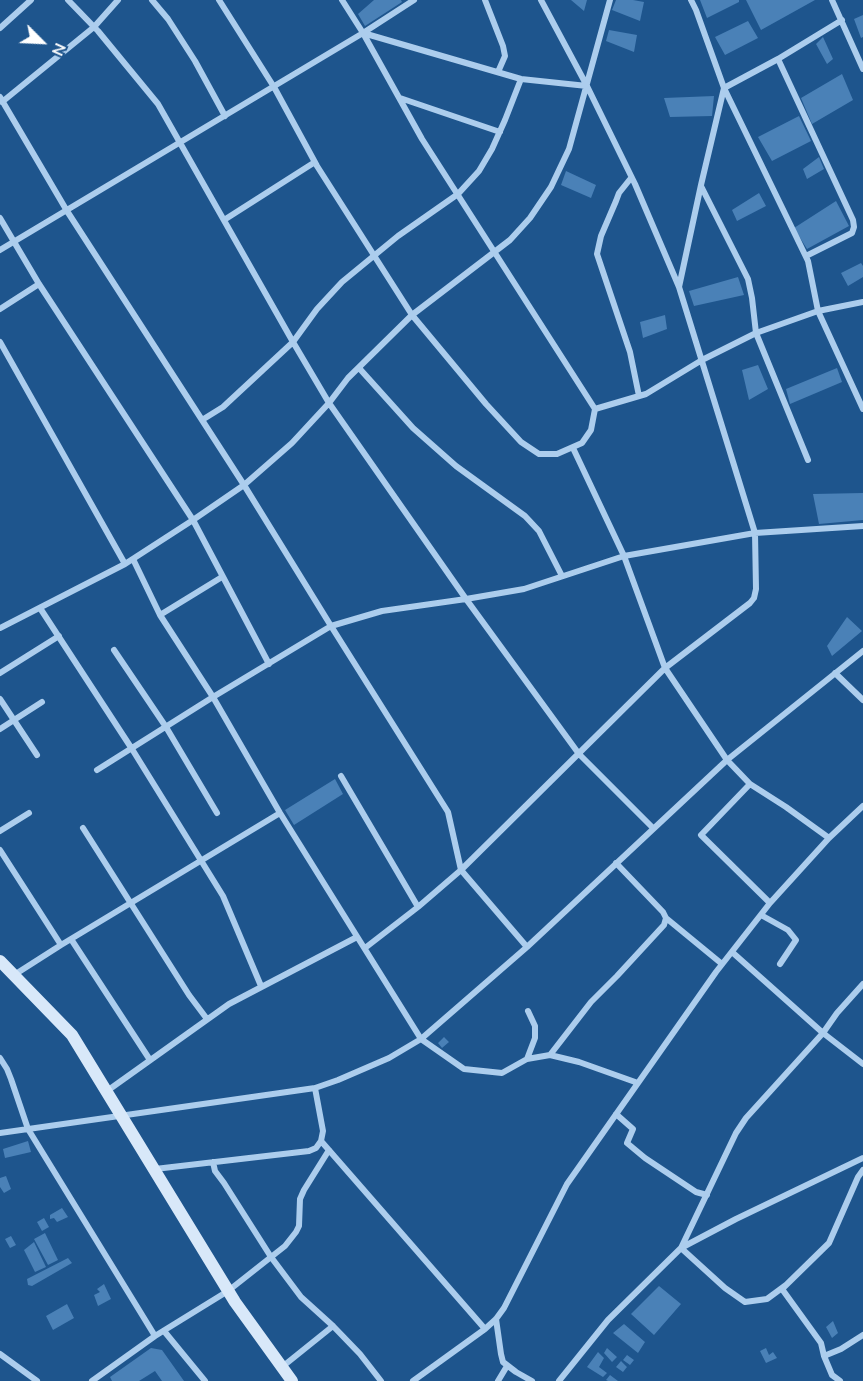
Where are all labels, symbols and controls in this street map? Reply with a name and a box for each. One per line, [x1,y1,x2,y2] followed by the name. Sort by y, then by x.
[12,12,72,72] north arrow
[46,39,71,59] text: N

